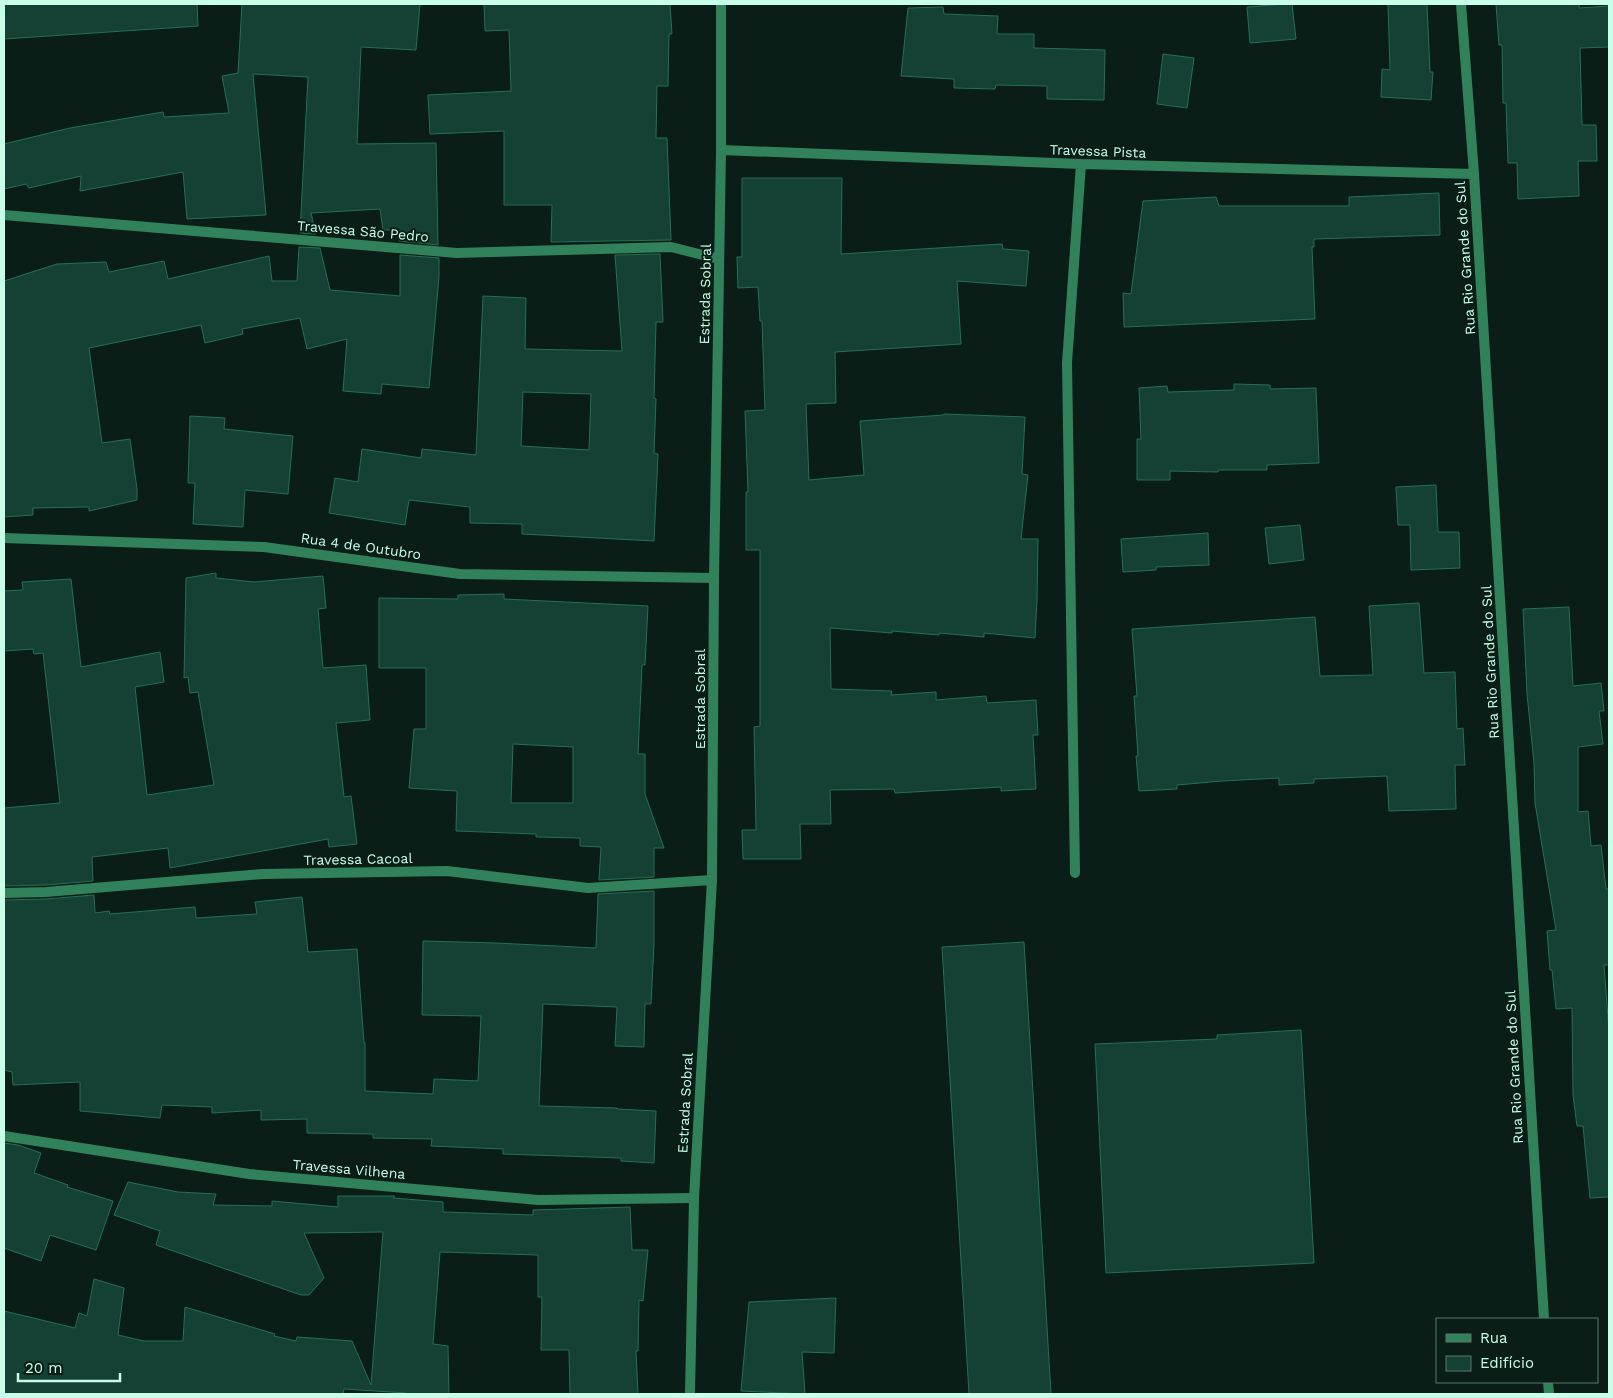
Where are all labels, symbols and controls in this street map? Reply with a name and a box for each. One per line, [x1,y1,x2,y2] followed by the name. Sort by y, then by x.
[1049,141,1147,161] street label: Travessa Pista
[1452,180,1478,335] street label: Rua Rio Grande do Sul
[296,217,430,245] street label: Travessa São Pedro
[696,243,714,344] street label: Estrada Sobral
[300,530,422,562] street label: Rua 4 de Outubro
[1478,584,1502,739] street label: Rua Rio Grande do Sul
[692,648,708,749] street label: Estrada Sobral
[303,850,413,868] street label: Travessa Cacoal
[1502,989,1526,1144] street label: Rua Rio Grande do Sul
[674,1052,696,1154] street label: Estrada Sobral
[292,1156,406,1182] street label: Travessa Vilhena
[1436,1318,1598,1383] legend
[1480,1329,1508,1347] text: Rua
[18,1350,120,1382] scale bar
[1480,1354,1534,1372] text: Edifício
[25,1359,63,1377] text: 20 m

